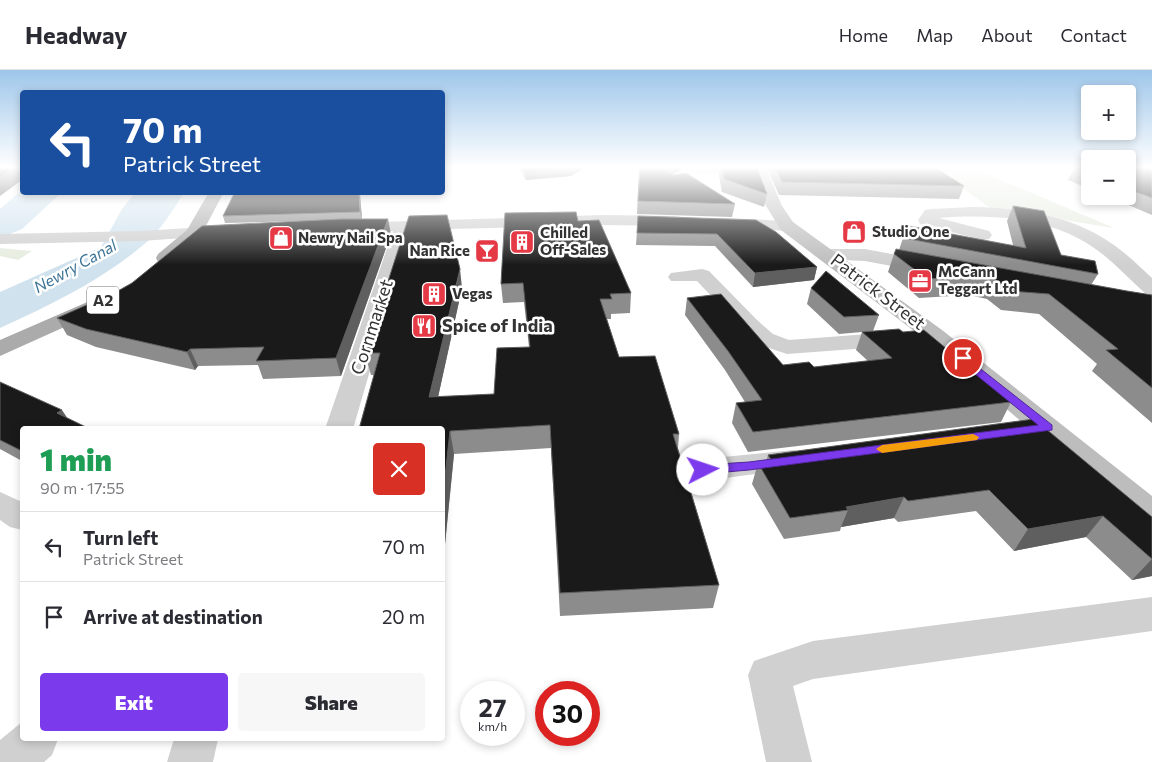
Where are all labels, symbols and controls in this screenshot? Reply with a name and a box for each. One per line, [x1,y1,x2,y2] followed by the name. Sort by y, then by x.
[25,20,128,49] text: Headway
[839,24,888,46] text: Home
[916,24,953,46] text: Map
[981,24,1033,46] text: About
[1061,24,1127,46] text: Contact
[1081,85,1136,205] map controls
[1081,85,1136,140] button: +
[123,107,203,150] text: 70 m
[40,110,105,175] icon: left
[123,150,261,177] text: Patrick Street
[1081,150,1136,205] button: −
[841,219,867,245] shop icon: Studio One
[872,222,949,240] place label: Studio One
[540,223,606,258] place label: Chilled Off-Sales
[268,225,294,251] shop icon: Newry Nail Spa
[298,228,403,246] place label: Newry Nail Spa
[509,229,535,255] building icon: Chilled Off-Sales
[30,235,120,296] water label: Newry Canal
[474,238,500,264] bar icon: Nan Rice
[410,241,470,259] place label: Nan Rice
[827,248,930,334] street label: Patrick Street
[938,262,1018,297] place label: McCann Teggart Ltd
[907,268,933,294] office icon: McCann Teggart Ltd
[345,276,397,377] street label: Cornmarket
[421,281,447,307] building icon: Vegas
[452,284,493,302] place label: Vegas
[87,286,119,314] road number: A2
[411,313,437,339] restaurant icon: Spice of India
[442,314,553,336] place label: Spice of India
[942,337,984,379] pin
[949,344,977,372] icon: arrive
[40,440,112,477] text: 1 min
[373,443,425,495] button: close
[676,443,728,495] position arrow
[40,478,125,497] text: 90 m · 17:55
[83,526,158,549] text: Turn left
[40,533,68,561] icon: left
[382,535,425,558] text: 70 m
[83,549,183,568] text: Patrick Street
[40,603,68,631] icon: arrive
[83,605,263,628] text: Arrive at destination
[382,605,425,628] text: 20 m
[40,673,228,731] button: Exit
[238,673,425,731] button: Share
[535,681,600,746] speed limit sign: 30
[479,692,506,722] text: 27
[478,719,507,733] text: km/h

